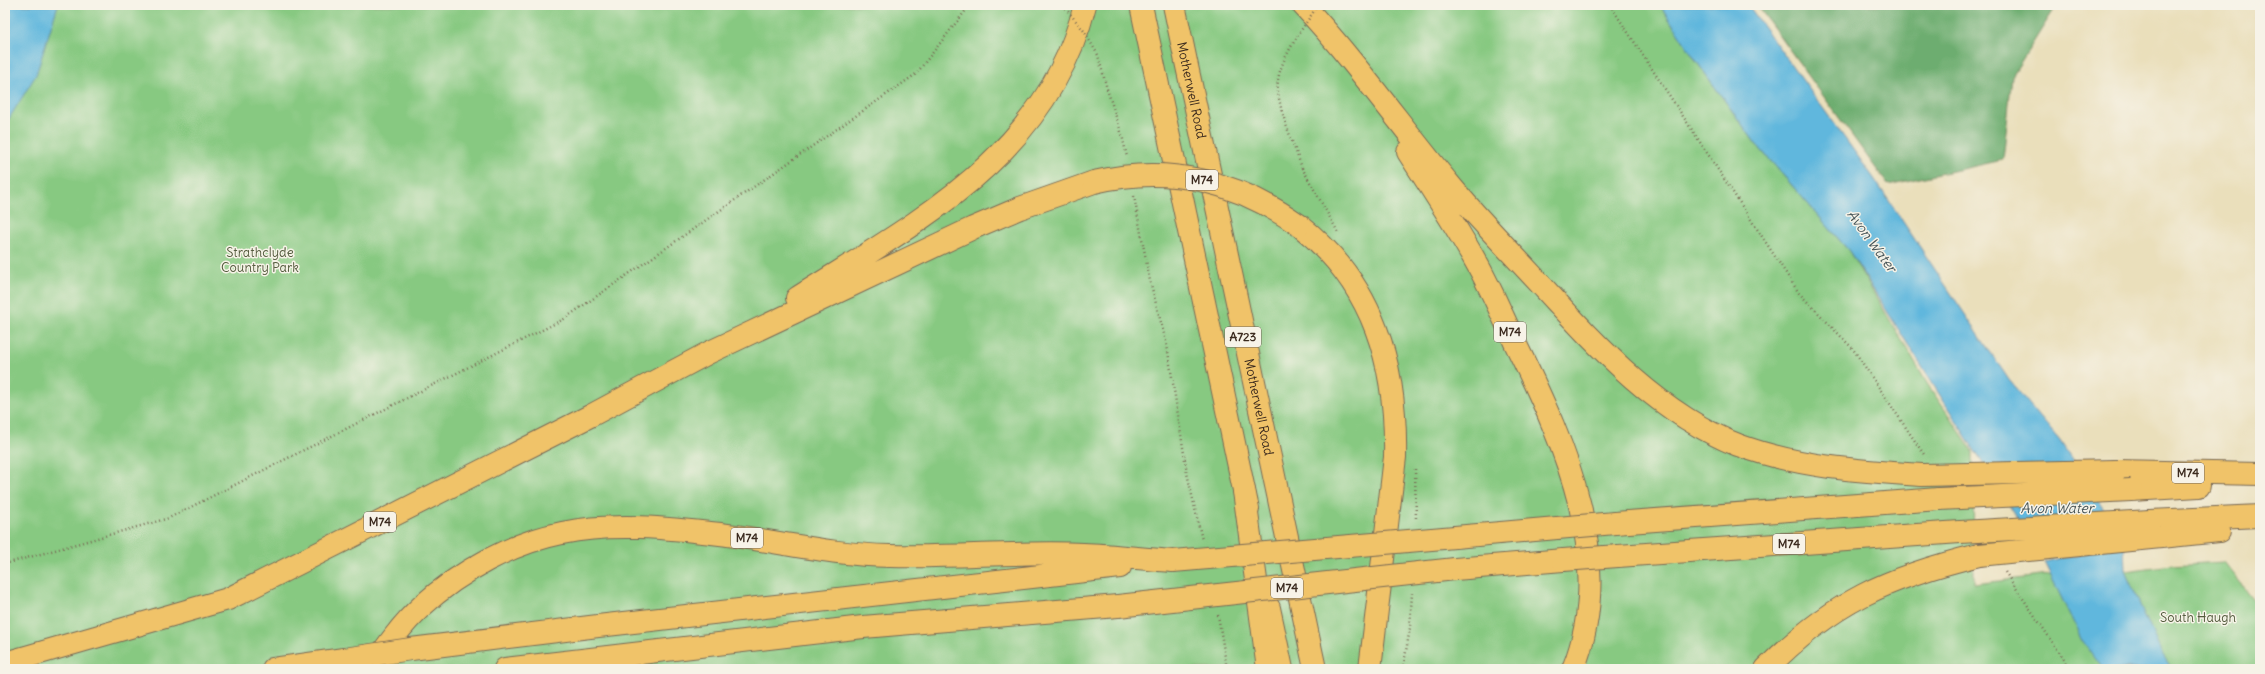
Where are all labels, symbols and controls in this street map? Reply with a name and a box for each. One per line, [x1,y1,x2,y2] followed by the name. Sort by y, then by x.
[1173,40,1210,141] street label: Motherwell Road
[1186,170,1218,190] road number: M74
[1843,206,1902,278] water label: Avon Water
[221,244,299,276] park label: Strathclyde Country Park
[1494,322,1526,342] road number: M74
[1225,327,1261,347] road number: A723
[1240,357,1278,457] street label: Motherwell Road
[2172,463,2204,483] road number: M74
[2020,499,2096,517] water label: Avon Water
[364,512,396,532] road number: M74
[731,528,763,548] road number: M74
[1773,534,1805,554] road number: M74
[1271,578,1303,598] road number: M74
[2160,609,2237,626] park label: South Haugh

